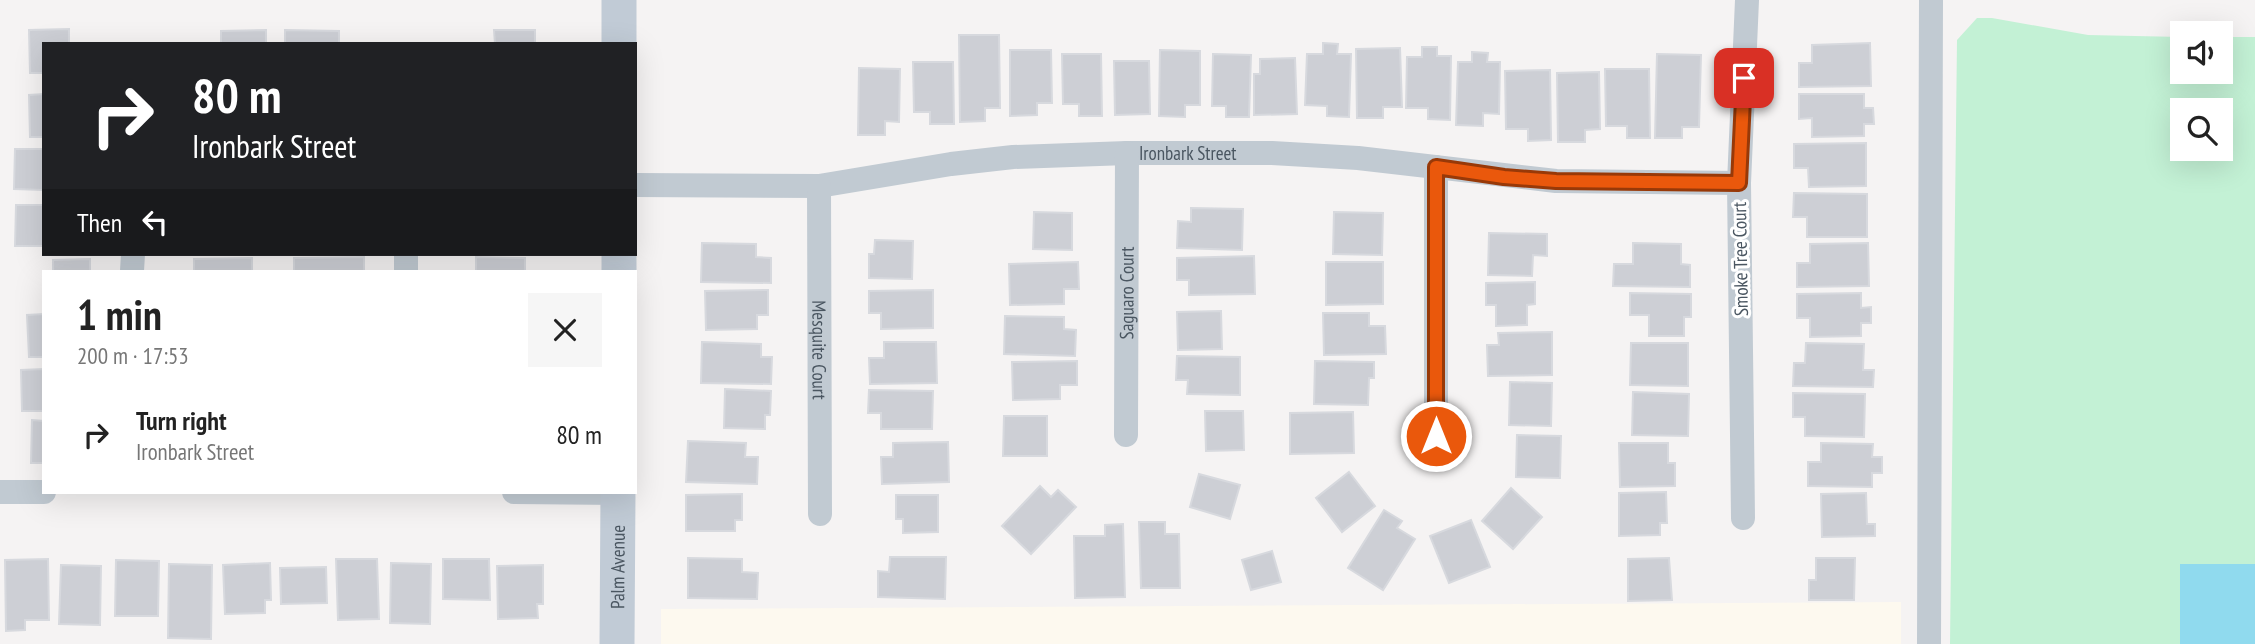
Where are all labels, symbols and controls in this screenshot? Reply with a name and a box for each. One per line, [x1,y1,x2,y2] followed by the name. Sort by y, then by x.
[2170,21,2233,161] map controls
[2170,21,2233,84] button: sound
[1714,48,1774,108] pin
[1725,59,1763,97] icon: arrive
[192,63,281,127] text: 80 m
[77,70,168,161] icon: right
[2170,98,2233,161] button: search
[192,125,356,167] text: Ironbark Street
[1139,141,1237,165] street label: Ironbark Street
[1727,201,1753,316] street label: Smoke Tree Court
[136,203,174,241] icon: left
[77,206,122,239] text: Then
[1114,246,1139,339] street label: Saguaro Court
[77,287,162,342] text: 1 min
[528,293,602,367] button: close
[807,300,832,401] street label: Mesquite Court
[77,341,189,370] text: 200 m · 17:53
[1399,399,1473,473] position arrow
[136,404,227,437] text: Turn right
[77,416,115,454] icon: right
[556,418,602,451] text: 80 m
[136,437,254,466] text: Ironbark Street
[605,525,630,609] street label: Palm Avenue

